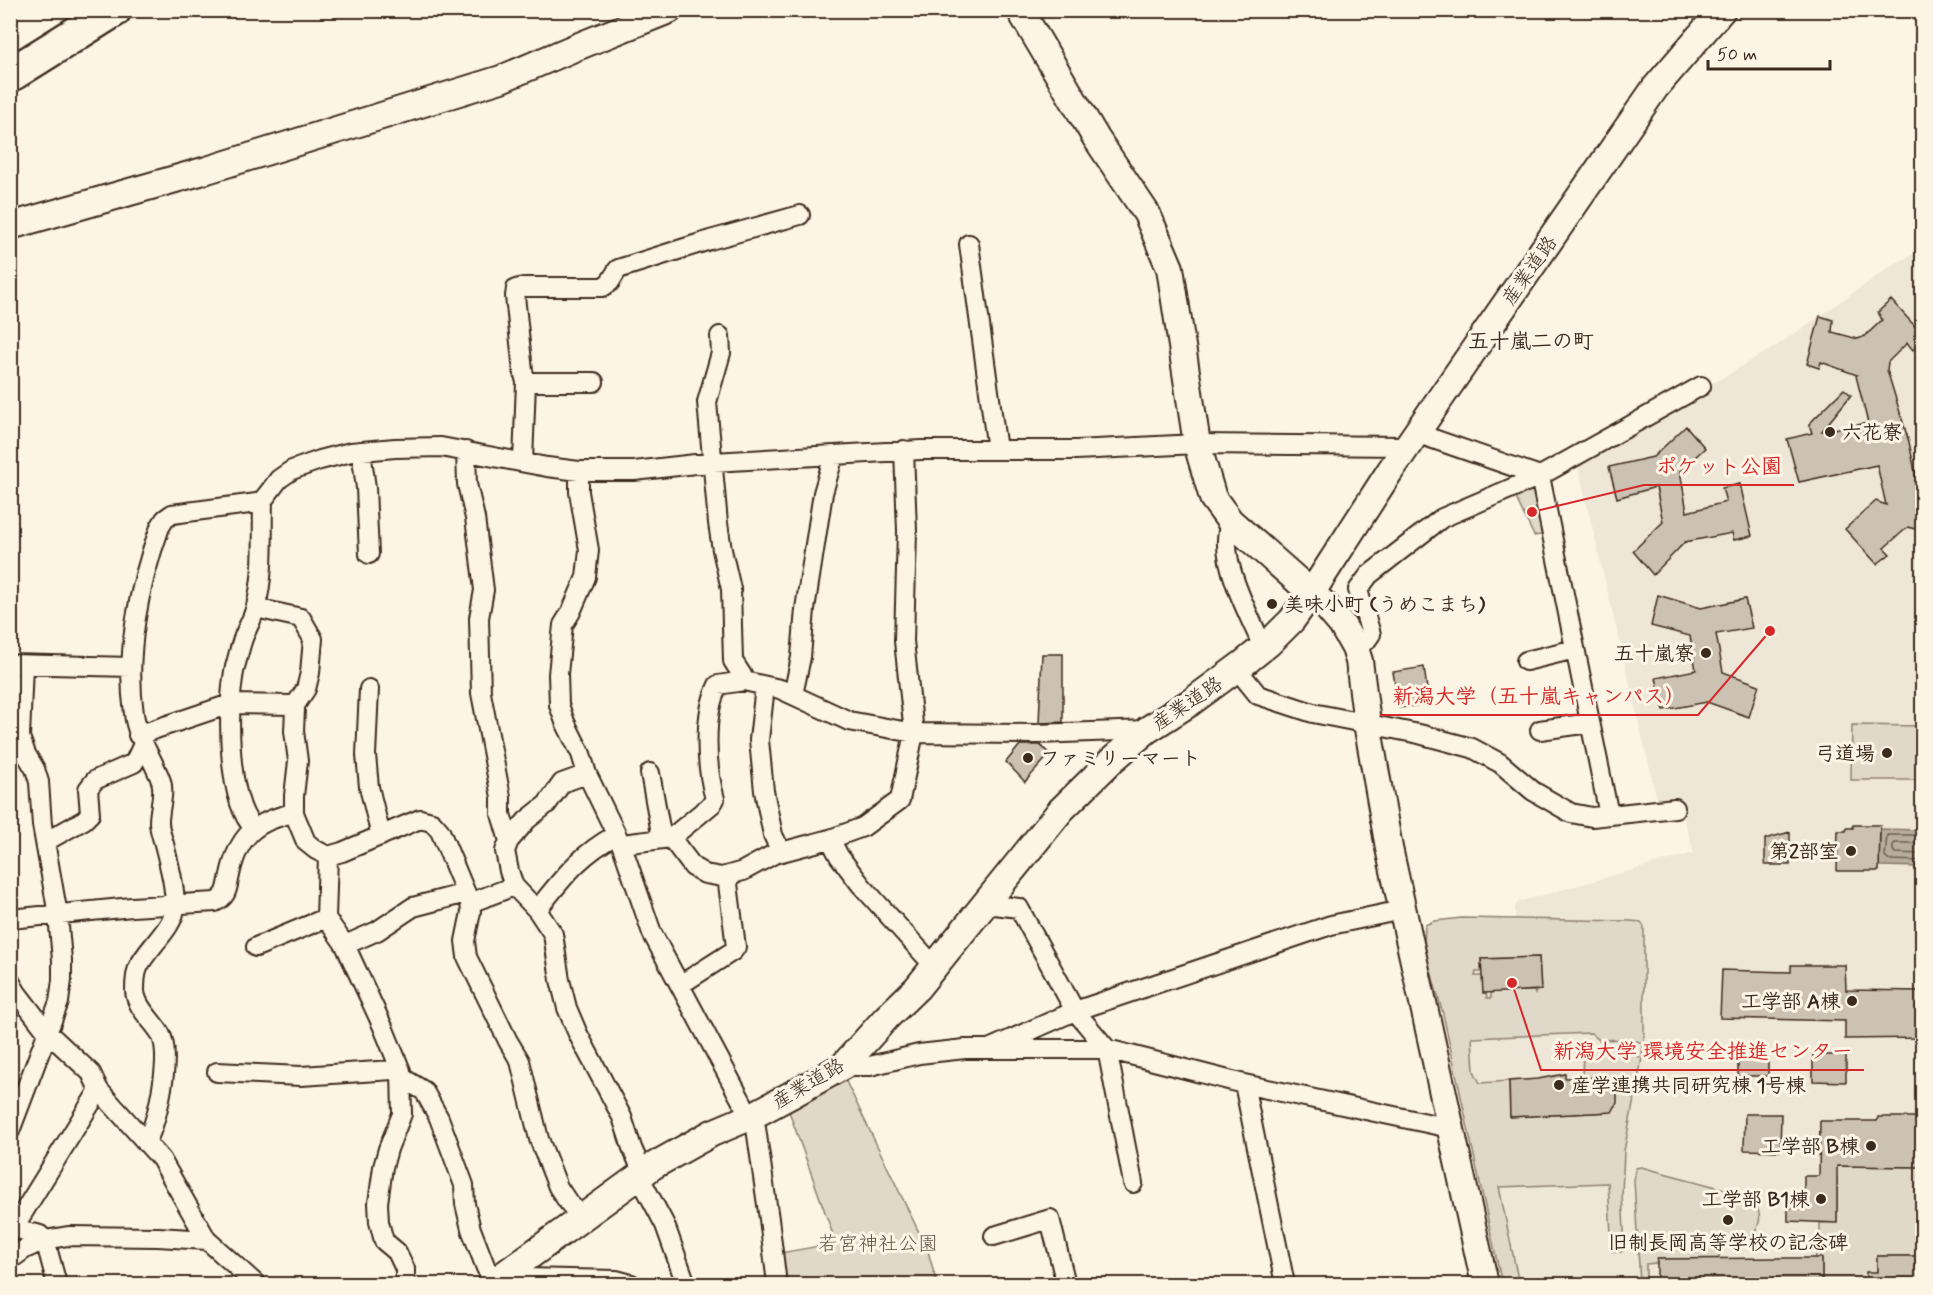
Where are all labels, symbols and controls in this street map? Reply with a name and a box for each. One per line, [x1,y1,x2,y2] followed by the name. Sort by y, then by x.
[1708,33,1830,71] scale bar
[1717,43,1757,67] text: 50 m
[1496,230,1564,311] street label: 産業道路
[1468,328,1594,356] district label: 五十嵐二の町
[1842,420,1902,447] place label: 六花寮
[1823,425,1837,439] marker: 六花寮
[1644,446,1794,485] callout: ポケット公園
[1656,453,1782,481] text: ポケット公園
[1284,592,1486,619] place label: 美味小町 (うめこまち)
[1265,597,1279,611] marker: 美味小町 (うめこまち)
[1614,641,1694,668] place label: 五十嵐寮
[1699,646,1713,660] marker: 五十嵐寮
[1147,671,1229,738] street label: 産業道路
[1380,676,1698,715] callout: 新潟大学（五十嵐キャンパス）
[1392,683,1686,711] text: 新潟大学（五十嵐キャンパス）
[1815,741,1875,768] place label: 弓道場
[1040,746,1201,773] place label: ファミリーマート
[1880,746,1894,760] marker: 弓道場
[1021,751,1035,765] marker: ファミリーマート
[1769,839,1839,866] place label: 第2部室
[1844,844,1858,858] marker: 第2部室
[1742,989,1841,1016] place label: 工学部 A棟
[1845,994,1859,1008] marker: 工学部 A棟
[1541,1031,1864,1070] callout: 新潟大学 環境安全推進センター
[1553,1038,1853,1066] text: 新潟大学 環境安全推進センター
[768,1052,850,1116] street label: 産業道路
[1571,1073,1806,1100] place label: 産学連携共同研究棟 1号棟
[1552,1078,1566,1092] marker: 産学連携共同研究棟 1号棟
[1761,1134,1860,1161] place label: 工学部 B棟
[1864,1139,1878,1153] marker: 工学部 B棟
[1702,1187,1810,1214] place label: 工学部 B1棟
[1814,1192,1828,1206] marker: 工学部 B1棟
[1721,1213,1735,1227] marker: 旧制長岡高等学校の記念碑
[1608,1230,1848,1257] place label: 旧制長岡高等学校の記念碑
[818,1231,938,1258] park label: 若宮神社公園

